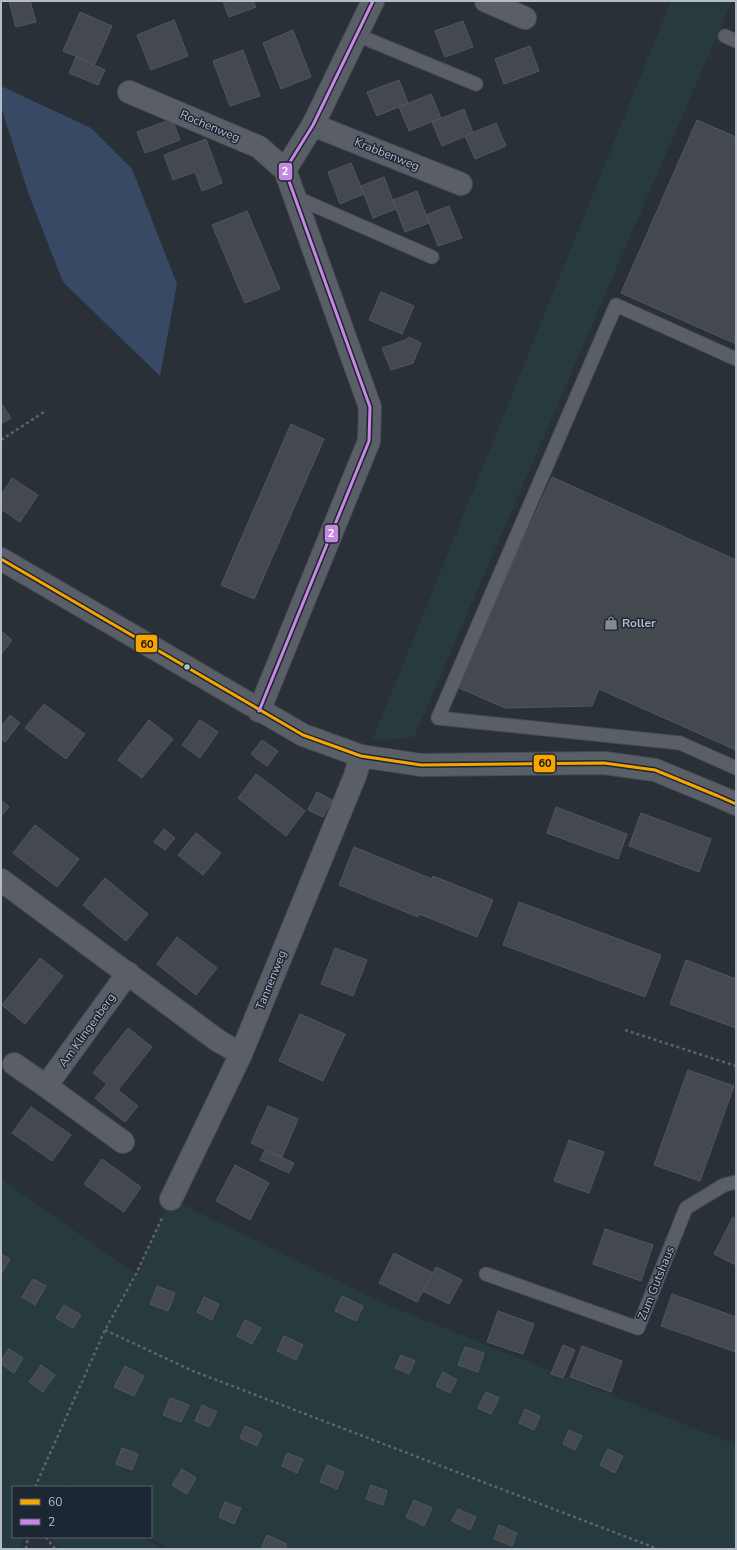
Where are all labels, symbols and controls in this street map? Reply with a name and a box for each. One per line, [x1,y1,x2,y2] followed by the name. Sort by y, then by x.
[178,106,242,146] street label: Rochenweg
[352,134,422,174] street label: Krabbenweg
[278,162,293,181] line badge: 2
[282,164,289,179] text: 2
[324,524,339,543] line badge: 2
[328,526,335,541] text: 2
[603,615,619,631] shop icon: Roller
[622,615,656,631] place label: Roller
[135,634,158,653] line badge: 60
[140,637,154,652] text: 60
[182,662,192,672] unlabelled marker
[533,754,556,773] line badge: 60
[538,756,552,771] text: 60
[252,948,290,1012] street label: Tannenweg
[55,990,119,1070] street label: Am Klingenberg
[634,1244,678,1322] street label: Zum Gutshaus
[12,1486,152,1538] legend
[48,1494,62,1510] text: 60
[48,1514,55,1530] text: 2

